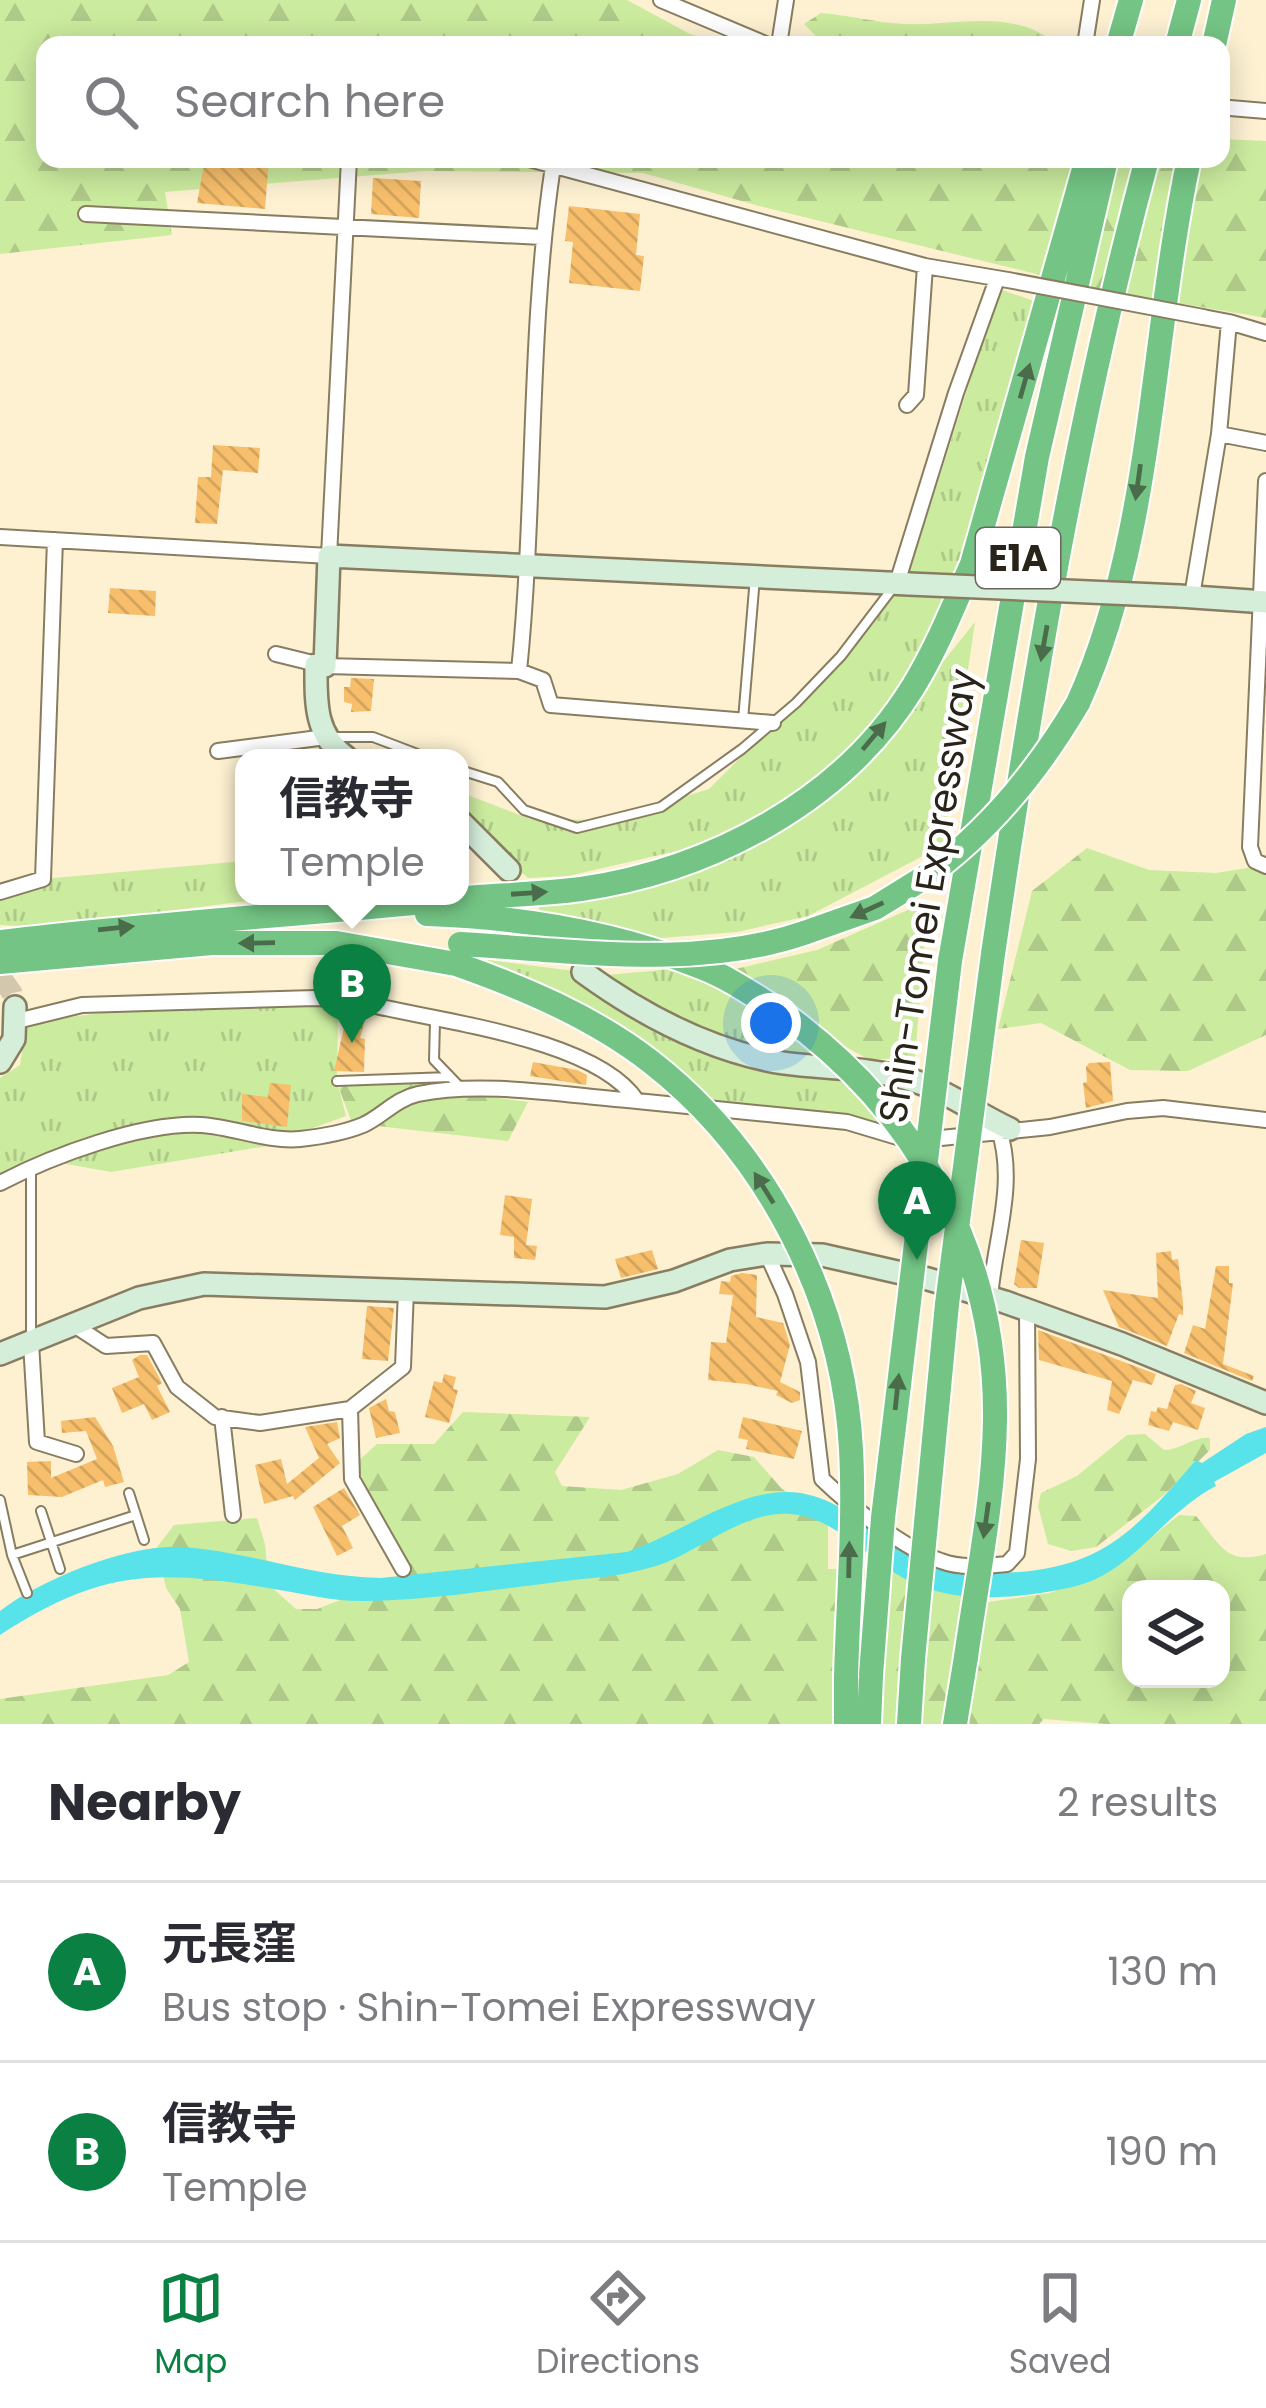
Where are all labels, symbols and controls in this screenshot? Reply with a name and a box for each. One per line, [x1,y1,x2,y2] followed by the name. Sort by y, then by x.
[36,36,1230,168] search box
[78,69,144,135] icon: search
[174,70,445,133] text: Search here
[1017,362,1036,399] one-way arrow
[1128,464,1147,501] one-way arrow
[976,528,1060,588] road number: E1A
[1034,625,1053,663] one-way arrow
[865,665,991,1127] street label: Shin-Tomei Expressway
[861,721,887,751] one-way arrow
[235,749,469,905] popup
[279,767,414,830] text: 信教寺
[279,835,425,890] text: Temple
[511,883,548,902] one-way arrow
[849,901,885,920] one-way arrow
[98,918,135,937] one-way arrow
[237,933,275,952] one-way arrow
[313,944,391,1043] pin: B
[741,993,801,1053] your location
[878,1161,956,1260] pin: A
[754,1171,776,1204] one-way arrow
[888,1372,907,1410] one-way arrow
[976,1502,995,1539] one-way arrow
[839,1540,858,1578] one-way arrow
[1122,1580,1230,1688] map controls
[1122,1580,1230,1688] button: layers
[48,1766,241,1838] text: Nearby
[1057,1775,1218,1830] text: 2 results
[162,1912,297,1975] text: 元長窪
[73,1944,101,1999] text: A
[1107,1944,1218,1999] text: 130 m
[162,1980,816,2035] text: Bus stop · Shin-Tomei Expressway
[162,2092,297,2155] text: 信教寺
[74,2124,100,2179] text: B
[1106,2124,1218,2179] text: 190 m
[162,2160,308,2215] text: Temple
[154,2265,227,2387] tab: Map
[536,2265,700,2387] tab: Directions
[1009,2265,1112,2387] tab: Saved

